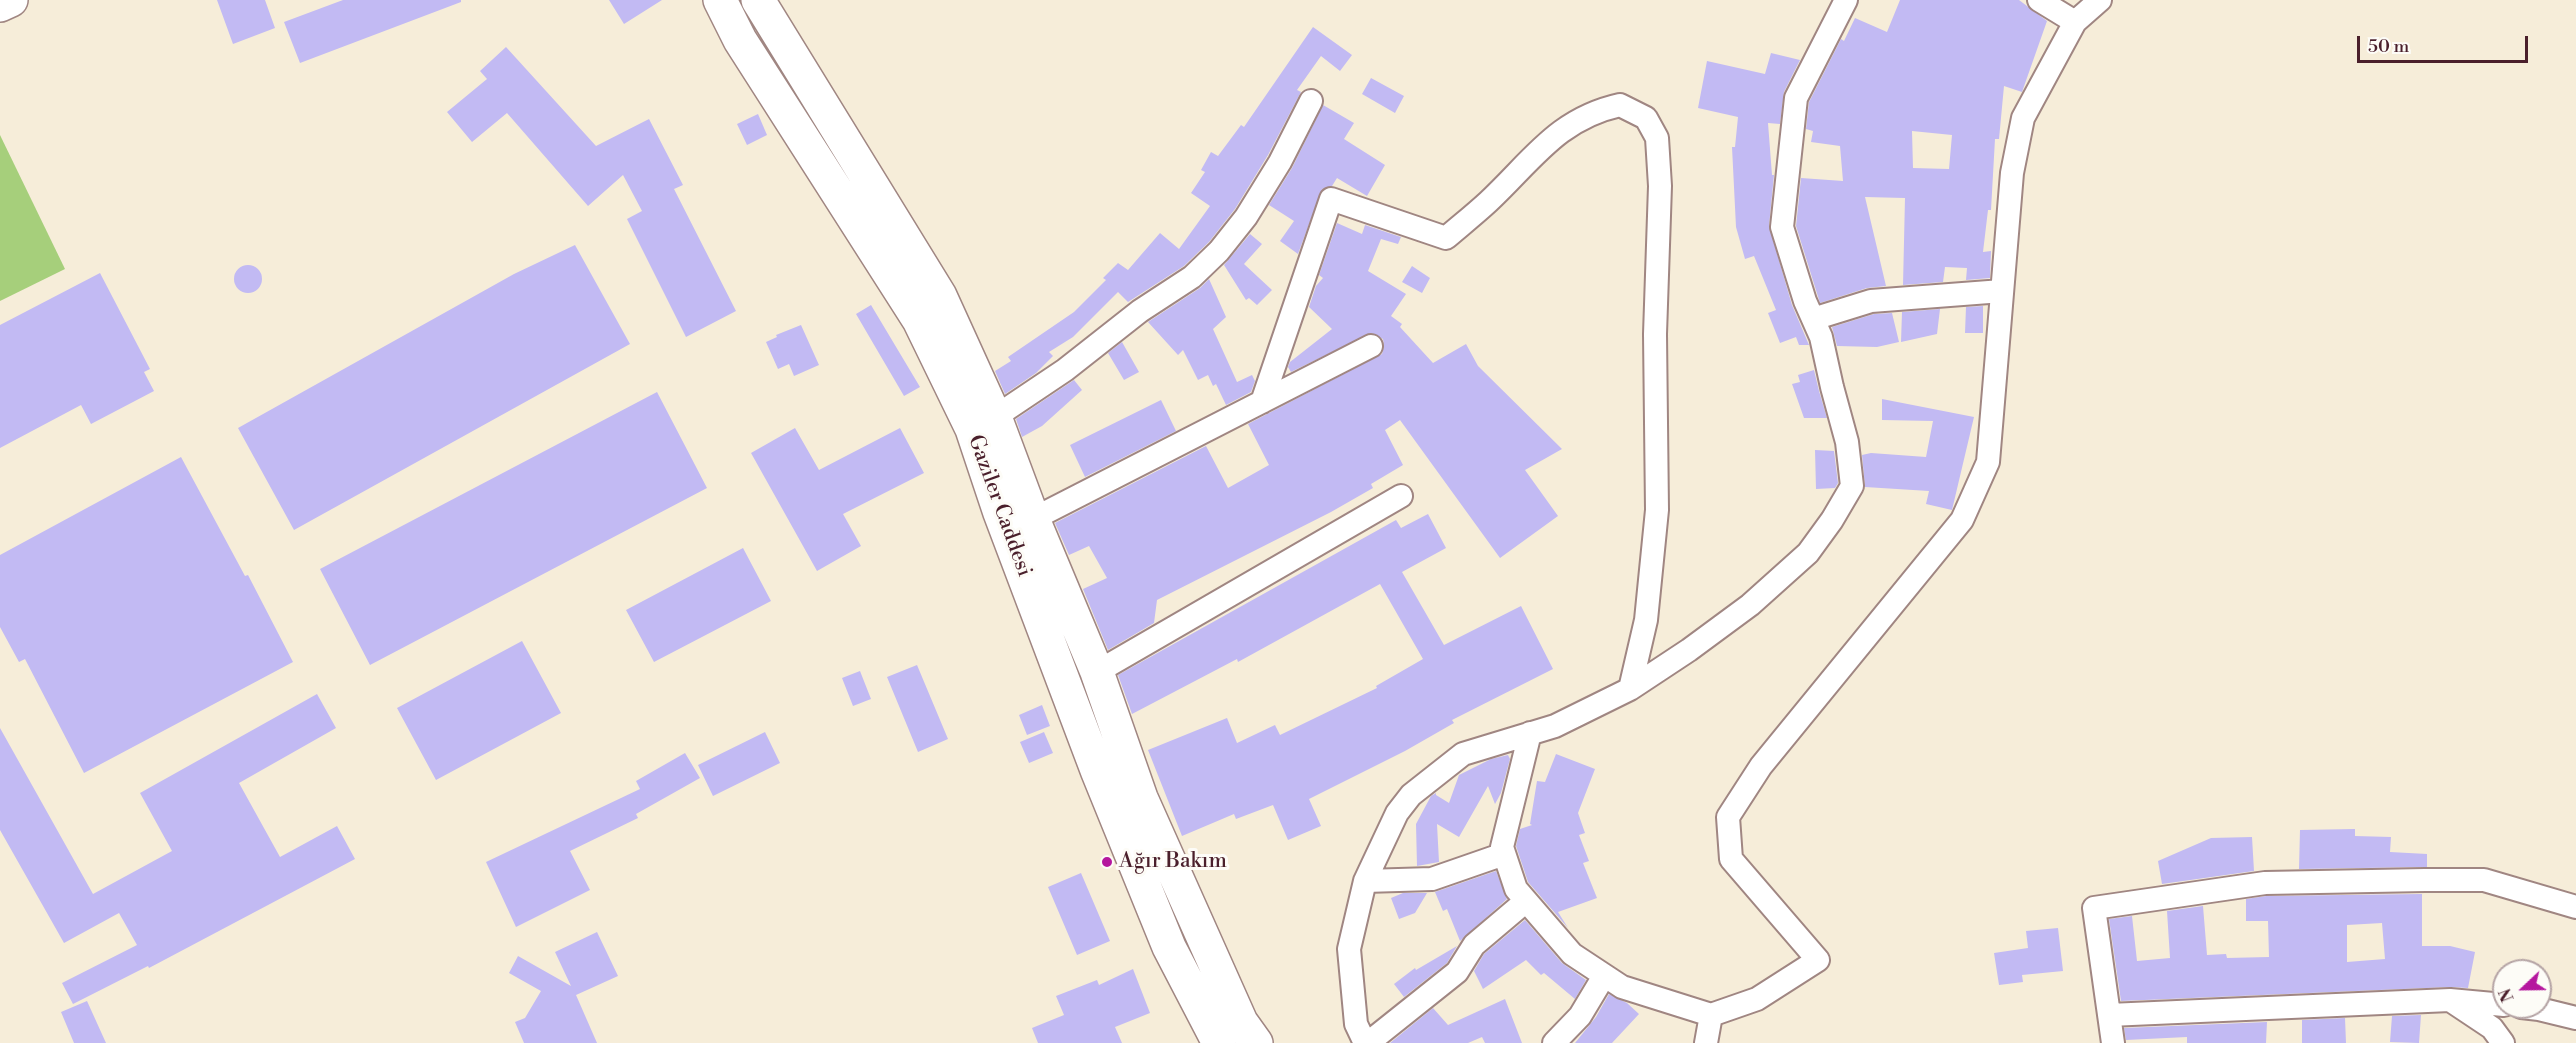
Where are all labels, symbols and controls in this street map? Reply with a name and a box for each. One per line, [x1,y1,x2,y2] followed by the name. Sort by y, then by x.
[2360,24,2531,62] scale bar
[2368,35,2409,58] text: 50 m
[962,432,1036,580] street label: Gaziler Caddesi
[1119,849,1227,875] place label: Ağır Bakım
[1100,855,1114,869] marker: Ağır Bakım
[2492,959,2552,1019] north arrow
[2496,985,2519,1005] text: N

